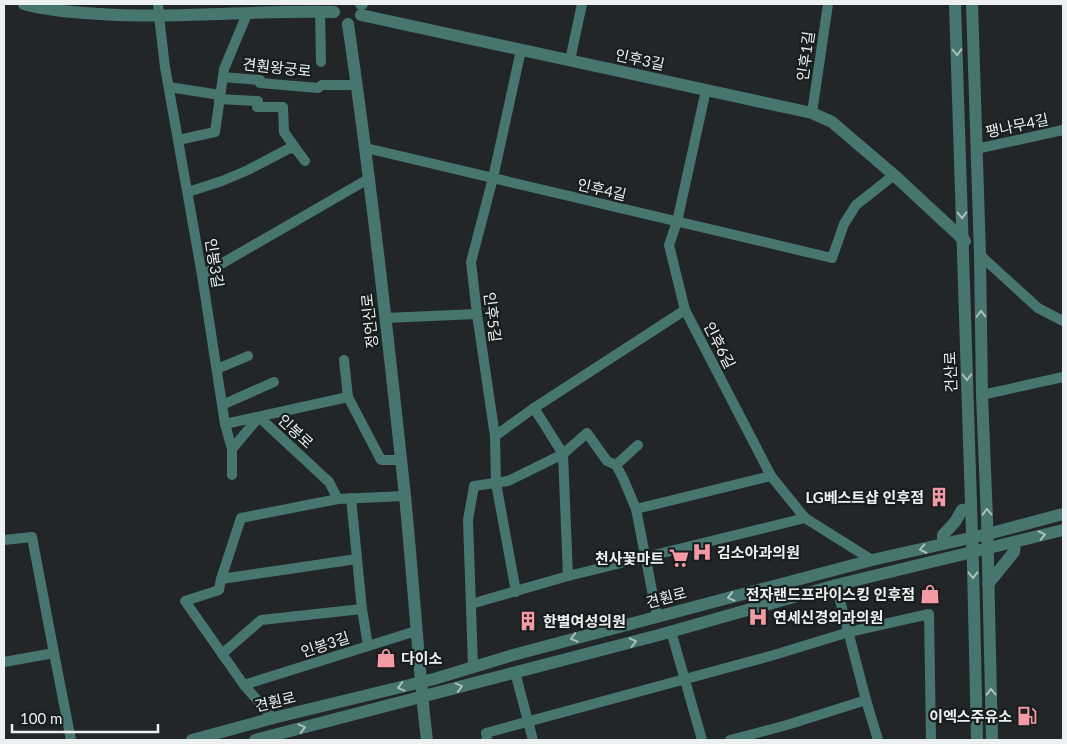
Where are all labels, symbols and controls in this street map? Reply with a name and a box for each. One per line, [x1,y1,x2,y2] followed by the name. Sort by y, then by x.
[793,30,817,82] street label: 인후1길
[614,45,666,73] street label: 인후3길
[951,49,962,57] one-way arrow
[242,54,312,80] street label: 견훤왕궁로
[984,110,1050,140] street label: 팽나무4길
[576,175,628,203] street label: 인후4길
[957,212,967,219] one-way arrow
[202,237,228,289] street label: 인봉3길
[481,291,505,343] street label: 인후5길
[357,293,381,349] street label: 정언신로
[976,310,986,318] one-way arrow
[701,319,739,371] street label: 인후6길
[940,351,960,393] street label: 건산로
[961,374,972,382] one-way arrow
[275,410,317,452] street label: 인봉로
[928,486,950,508] building icon: LG베스트샵 인후점
[805,488,924,506] place label: LG베스트샵 인후점
[981,507,992,515] one-way arrow
[1038,530,1047,541] one-way arrow
[691,541,713,563] hospital icon: 김소아과의원
[717,543,800,561] place label: 김소아과의원
[918,543,927,553] one-way arrow
[668,547,690,569] supermarket icon: 천사꽃마트
[595,549,664,567] place label: 천사꽃마트
[968,571,978,579] one-way arrow
[644,583,688,611] street label: 견훤로
[919,583,941,605] shop icon: 전자랜드프라이스킹 인후점
[746,585,915,603] place label: 전자랜드프라이스킹 인후점
[727,591,736,602] one-way arrow
[747,606,769,628] hospital icon: 연세신경외과의원
[773,608,883,626] place label: 연세신경외과의원
[517,610,539,632] building icon: 한별여성의원
[543,612,626,630] place label: 한별여성의원
[298,628,352,660] street label: 인봉3길
[571,633,579,643] one-way arrow
[629,637,637,647] one-way arrow
[375,647,397,669] shop icon: 다이소
[401,649,443,667] place label: 다이소
[398,682,406,692] one-way arrow
[455,682,463,692] one-way arrow
[253,687,297,715] street label: 견훤로
[985,687,996,695] one-way arrow
[12,702,159,734] scale bar
[1016,705,1038,727] fuel station icon: 이엑스주유소
[929,707,1012,725] place label: 이엑스주유소
[20,709,62,727] text: 100 m
[298,723,306,734] one-way arrow

